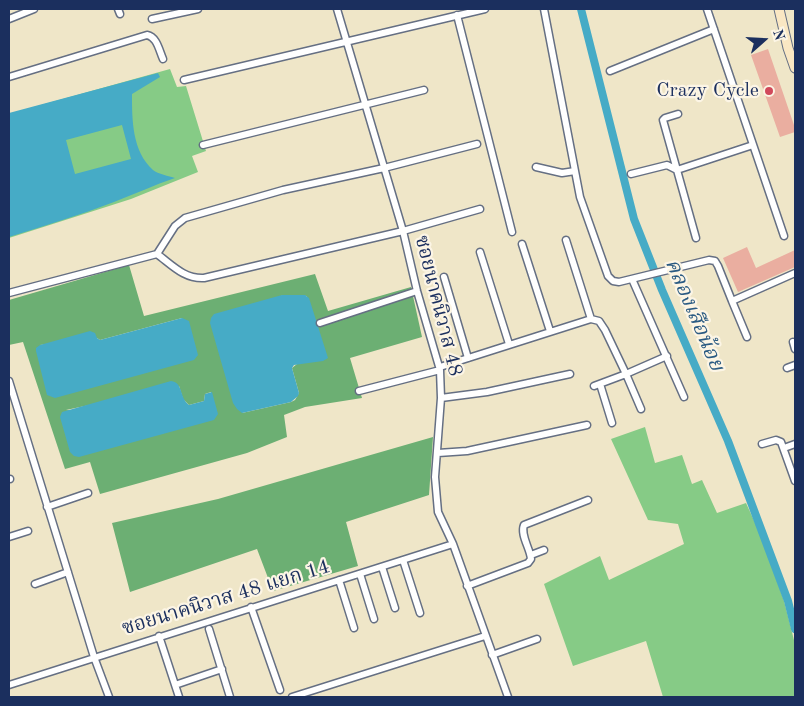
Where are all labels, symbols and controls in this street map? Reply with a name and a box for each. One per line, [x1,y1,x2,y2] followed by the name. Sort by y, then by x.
[739,15,789,65] north arrow
[770,28,787,42] text: N
[656,79,759,103] place label: Crazy Cycle
[763,85,775,97] marker: Crazy Cycle
[409,233,467,379] street label: ซอยนาคนิวาส 48
[659,255,729,375] water label: คลองเสือน้อย
[119,555,333,641] street label: ซอยนาคนิวาส 48 แยก 14

